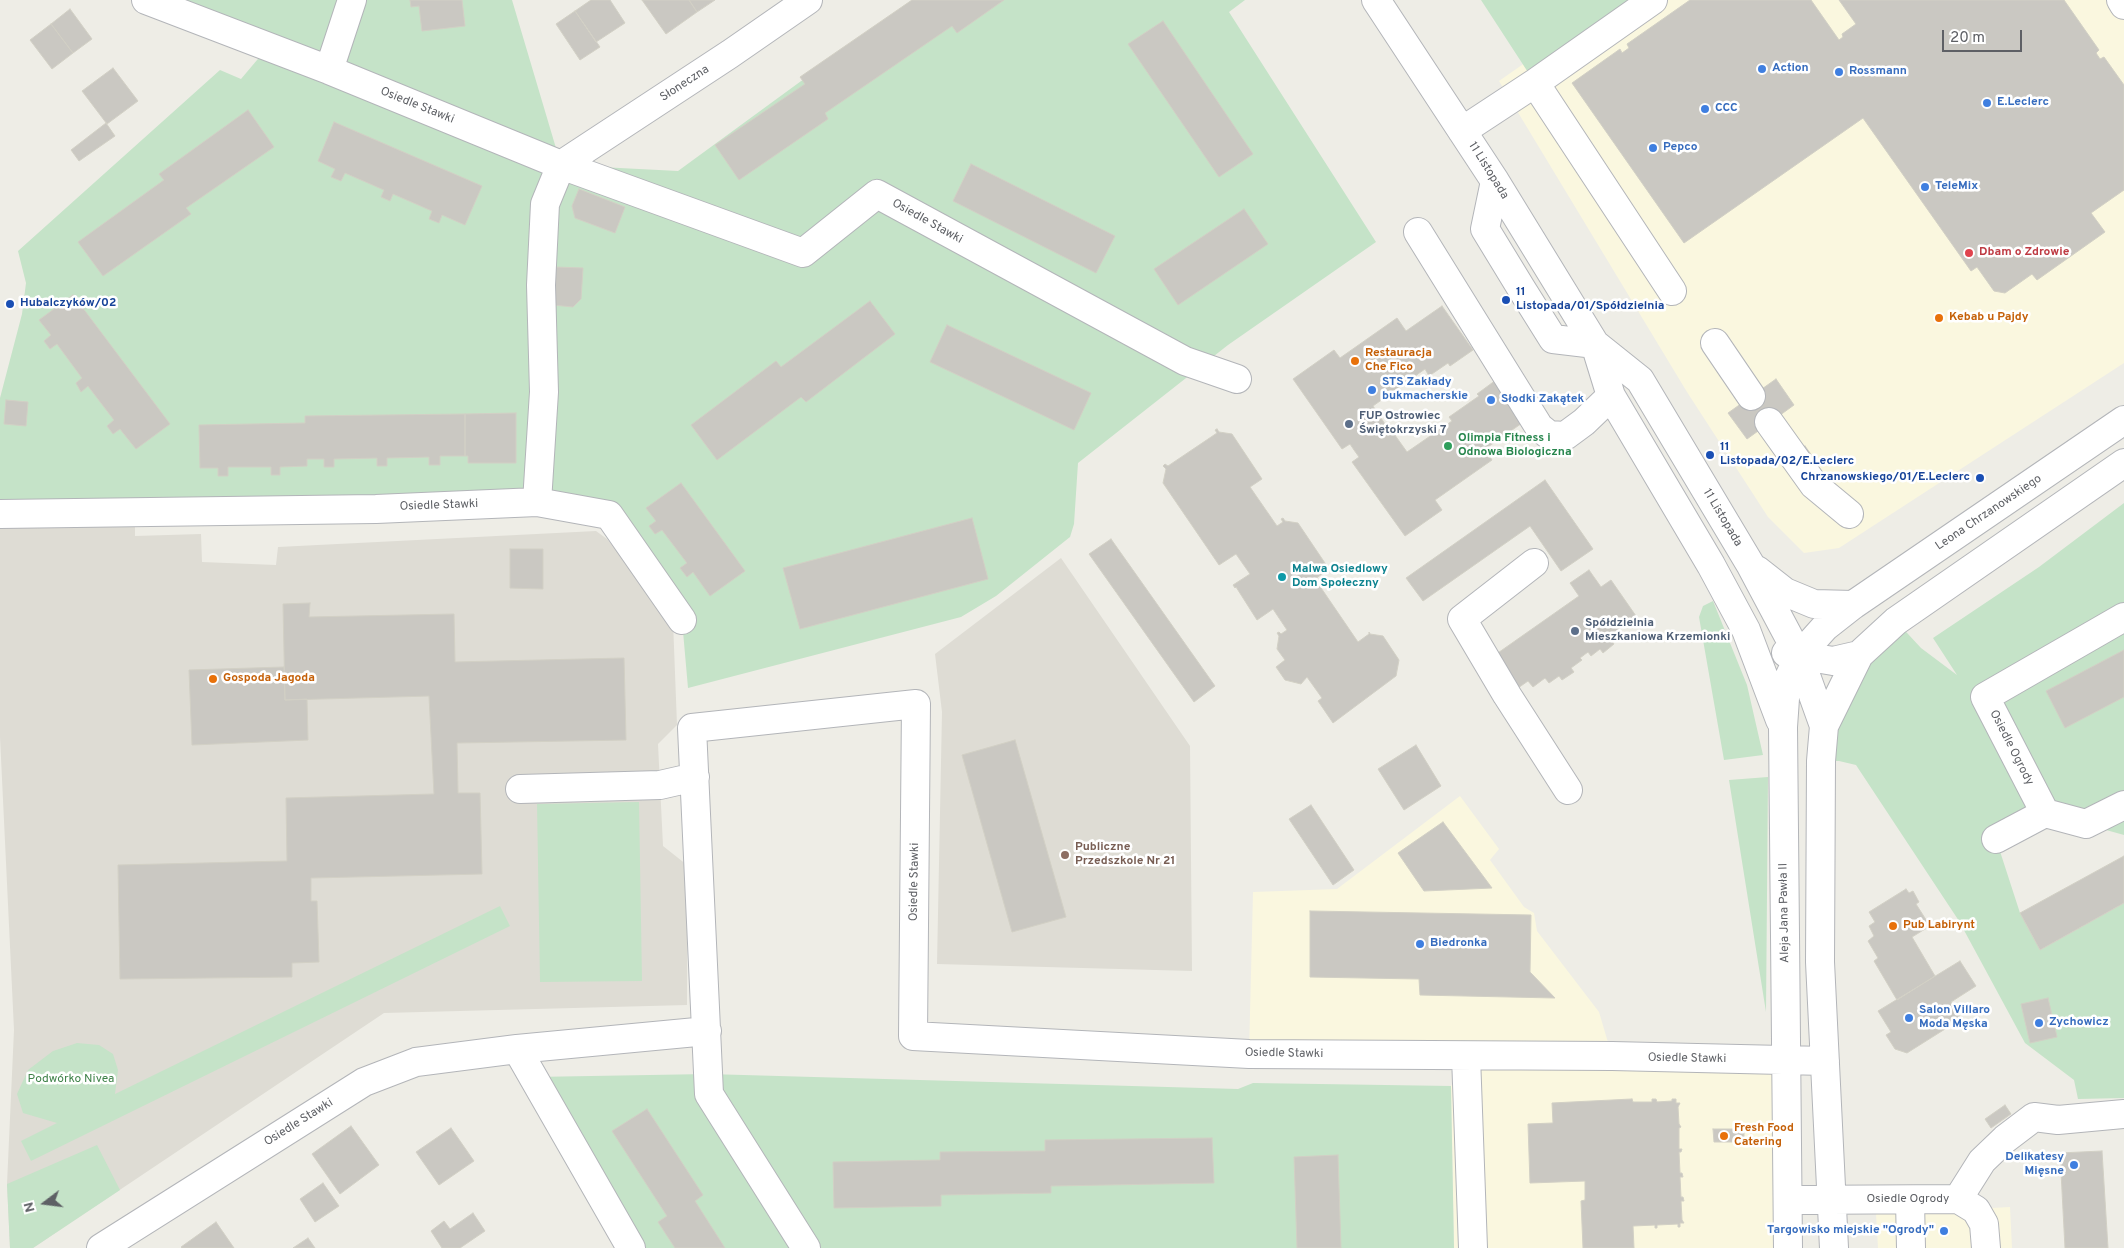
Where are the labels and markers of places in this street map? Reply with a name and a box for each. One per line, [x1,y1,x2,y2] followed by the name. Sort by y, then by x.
[1772,62,1809,76] place label: Action
[1756,63,1768,75] marker: Action
[1849,65,1907,79] place label: Rossmann
[1833,66,1845,78] marker: Rossmann
[1997,96,2049,110] place label: E.Leclerc
[1981,97,1993,109] marker: E.Leclerc
[1715,102,1738,116] place label: CCC
[1699,103,1711,115] marker: CCC
[1663,141,1698,155] place label: Pepco
[1647,142,1659,154] marker: Pepco
[1935,180,1978,194] place label: TeleMix
[1919,181,1931,193] marker: TeleMix
[1979,246,2069,260] place label: Dbam o Zdrowie
[1963,247,1975,259] marker: Dbam o Zdrowie
[1516,286,1665,314] place label: 11 Listopada/01/Spółdzielnia
[1500,294,1512,306] marker: 11 Listopada/01/Spółdzielnia
[20,297,116,311] place label: Hubalczyków/02
[4,298,16,310] marker: Hubalczyków/02
[1949,311,2029,325] place label: Kebab u Pajdy
[1933,312,1945,324] marker: Kebab u Pajdy
[1365,347,1432,375] place label: Restauracja Che Fico
[1349,355,1361,367] marker: Restauracja Che Fico
[1382,376,1468,404] place label: STS Zakłady bukmacherskie
[1366,384,1378,396] marker: STS Zakłady bukmacherskie
[1501,393,1584,407] place label: Słodki Zakątek
[1485,394,1497,406] marker: Słodki Zakątek
[1359,410,1446,438] place label: FUP Ostrowiec Świętokrzyski 7
[1343,418,1355,430] marker: FUP Ostrowiec Świętokrzyski 7
[1458,432,1572,460] place label: Olimpia Fitness i Odnowa Biologiczna
[1442,440,1454,452] marker: Olimpia Fitness i Odnowa Biologiczna
[1720,441,1854,469] place label: 11 Listopada/02/E.Leclerc
[1704,449,1716,461] marker: 11 Listopada/02/E.Leclerc
[1801,471,1970,485] place label: Chrzanowskiego/01/E.Leclerc
[1974,472,1986,484] marker: Chrzanowskiego/01/E.Leclerc
[1292,563,1388,591] place label: Malwa Osiedlowy Dom Społeczny
[1276,571,1288,583] marker: Malwa Osiedlowy Dom Społeczny
[1585,617,1730,645] place label: Spółdzielnia Mieszkaniowa Krzemionki
[1569,625,1581,637] marker: Spółdzielnia Mieszkaniowa Krzemionki
[223,672,315,686] place label: Gospoda Jagoda
[207,673,219,685] marker: Gospoda Jagoda
[1075,841,1175,869] place label: Publiczne Przedszkole Nr 21
[1059,849,1071,861] marker: Publiczne Przedszkole Nr 21
[1903,919,1975,933] place label: Pub Labirynt
[1887,920,1899,932] marker: Pub Labirynt
[1430,937,1487,951] place label: Biedronka
[1414,938,1426,950] marker: Biedronka
[1919,1004,1990,1032] place label: Salon Villaro Moda Męska
[1903,1012,1915,1024] marker: Salon Villaro Moda Męska
[2049,1016,2109,1030] place label: Zychowicz
[2033,1017,2045,1029] marker: Zychowicz
[1734,1122,1794,1150] place label: Fresh Food Catering
[1718,1130,1730,1142] marker: Fresh Food Catering
[2005,1151,2064,1179] place label: Delikatesy Mięsne
[2068,1159,2080,1171] marker: Delikatesy Mięsne
[1767,1224,1934,1238] place label: Targowisko miejskie "Ogrody"
[1938,1225,1950,1237] marker: Targowisko miejskie "Ogrody"

